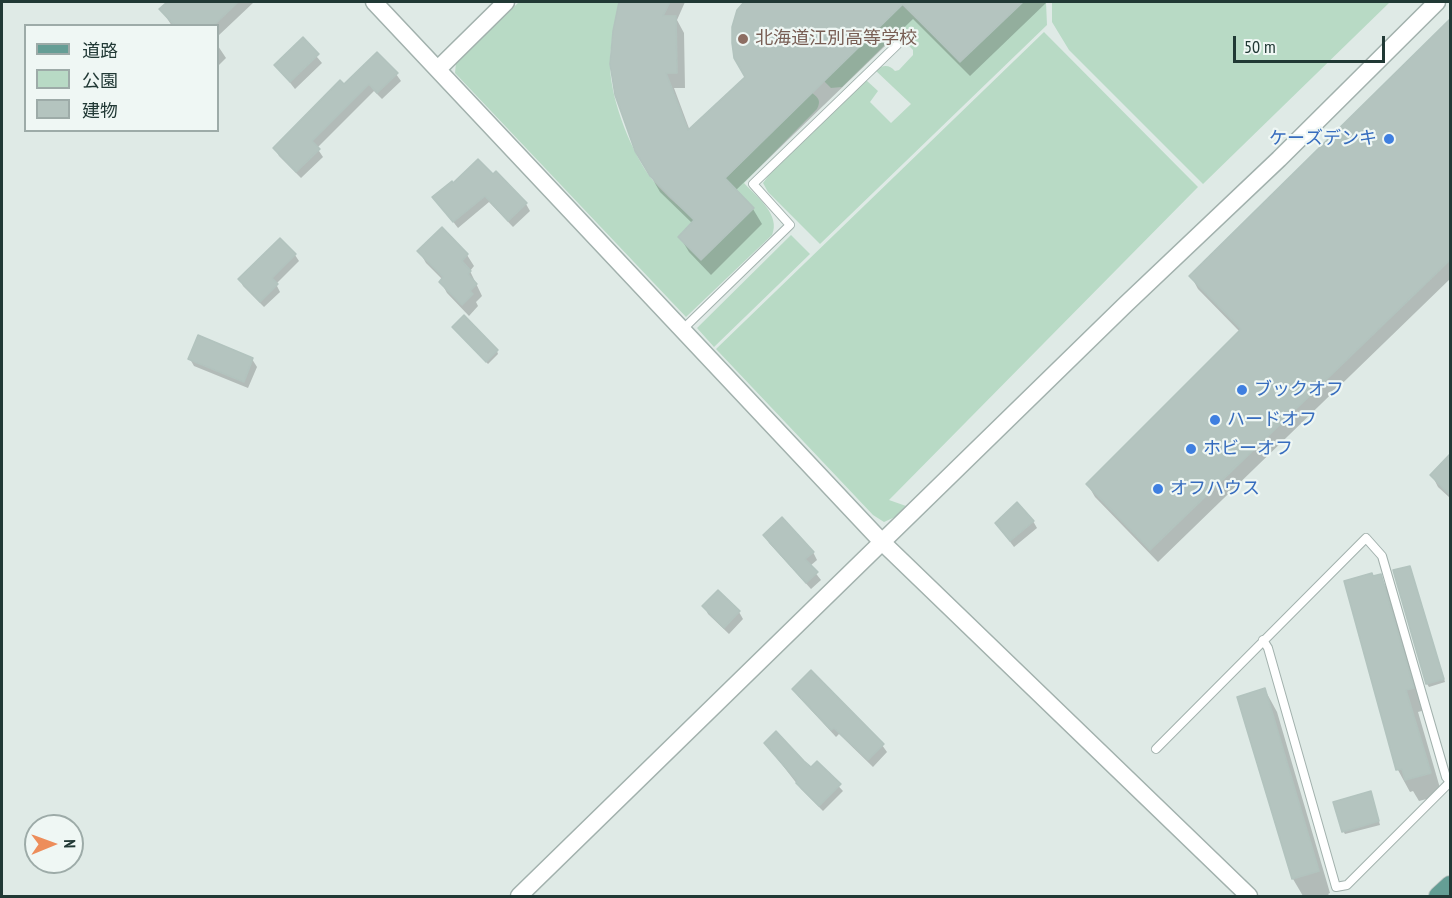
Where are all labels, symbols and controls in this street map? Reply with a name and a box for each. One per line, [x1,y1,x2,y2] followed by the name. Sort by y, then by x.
[24,24,219,132] legend
[1236,24,1388,62] scale bar
[755,28,917,50] place label: 北海道江別高等学校
[736,32,750,46] marker: 北海道江別高等学校
[1244,35,1276,58] text: 50 m
[82,39,118,62] text: 道路
[82,69,118,92] text: 公園
[82,99,118,122] text: 建物
[1269,128,1377,150] place label: ケーズデンキ
[1382,132,1396,146] marker: ケーズデンキ
[1254,379,1344,401] place label: ブックオフ
[1235,383,1249,397] marker: ブックオフ
[1227,409,1317,431] place label: ハードオフ
[1208,413,1222,427] marker: ハードオフ
[1203,438,1293,460] place label: ホビーオフ
[1184,442,1198,456] marker: ホビーオフ
[1170,478,1260,500] place label: オフハウス
[1151,482,1165,496] marker: オフハウス
[24,814,84,874] north arrow
[60,839,80,848] text: N

